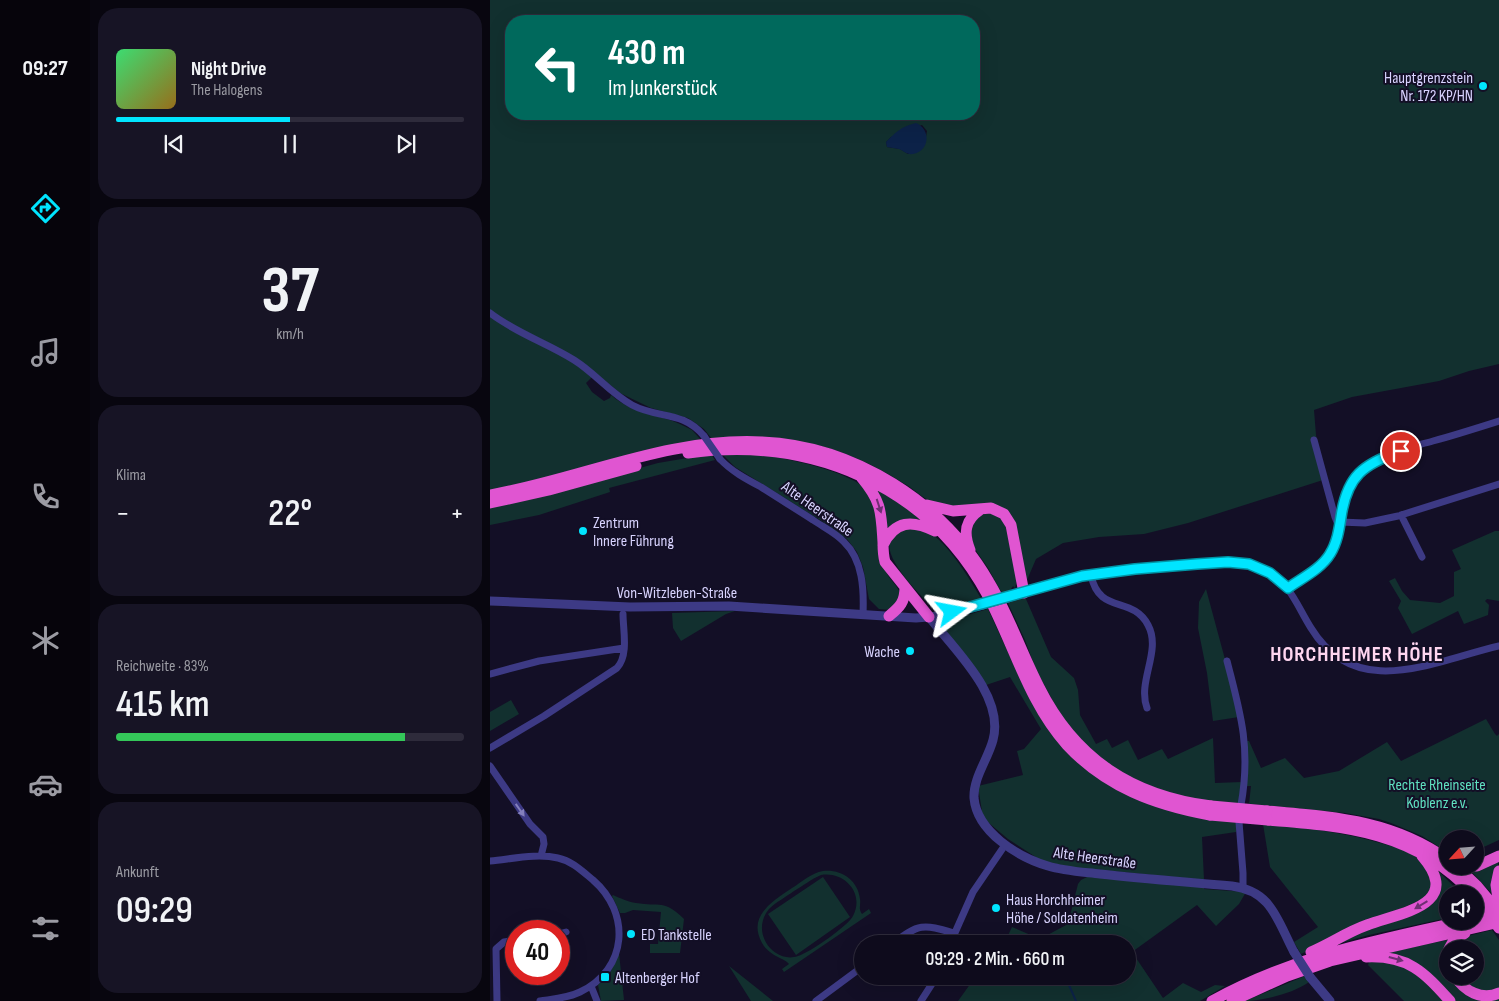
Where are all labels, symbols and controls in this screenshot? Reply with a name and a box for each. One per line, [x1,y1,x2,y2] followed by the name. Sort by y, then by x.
[608,32,685,75] text: 430 m
[525,35,590,100] icon: left
[22,55,68,82] text: 09:27
[191,58,266,81] text: Night Drive
[1384,69,1473,106] place label: Hauptgrenzstein Nr. 172 KP/HN
[608,75,717,102] text: Im Junkerstück
[1477,80,1489,92] marker: Hauptgrenzstein Nr. 172 KP/HN
[191,81,262,100] text: The Halogens
[160,130,188,158] icon: previous
[276,130,304,158] icon: pause
[392,130,420,158] icon: next
[28,191,63,226] icon: directions
[261,253,319,331] text: 37
[276,325,304,344] text: km/h
[28,335,63,370] icon: music
[1380,430,1422,472] pin
[1387,437,1415,465] icon: arrive
[116,466,146,485] text: Klima
[777,477,857,541] street label: Alte Heerstraße
[28,479,63,514] icon: phone
[268,491,312,536] text: 22°
[116,497,130,530] text: −
[450,497,464,530] text: +
[876,499,883,514] one-way arrow
[593,514,674,551] place label: Zentrum Innere Führung
[577,525,589,537] marker: Zentrum Innere Führung
[617,584,737,603] street label: Von-Witzleben-Straße
[925,585,977,637] position arrow
[28,623,63,658] icon: climate
[1270,642,1444,667] district label: HORCHHEIMER HÖHE
[864,643,900,662] place label: Wache
[904,645,916,657] marker: Wache
[116,657,209,676] text: Reichweite · 83%
[116,682,210,727] text: 415 km
[28,767,63,802] icon: car
[1388,776,1486,813] park label: Rechte Rheinseite Koblenz e.v.
[515,803,525,817] one-way arrow
[1439,830,1484,875] north arrow
[1439,830,1484,985] map controls
[1051,843,1137,874] street label: Alte Heerstraße
[116,863,159,882] text: Ankunft
[1439,885,1484,930] button: sound
[116,888,193,933] text: 09:29
[1006,891,1118,928] place label: Haus Horchheimer Höhe / Soldatenheim
[1414,901,1428,910] one-way arrow
[990,902,1002,914] marker: Haus Horchheimer Höhe / Soldatenheim
[28,911,63,946] icon: filters
[505,920,570,985] speed limit sign: 40
[641,926,712,945] place label: ED Tankstelle
[625,928,637,940] marker: ED Tankstelle
[1439,940,1484,985] button: layers
[925,948,1065,971] text: 09:29 · 2 Min. · 660 m
[1388,956,1403,964] one-way arrow
[614,969,700,988] place label: Altenberger Hof
[599,971,611,983] marker: Altenberger Hof

